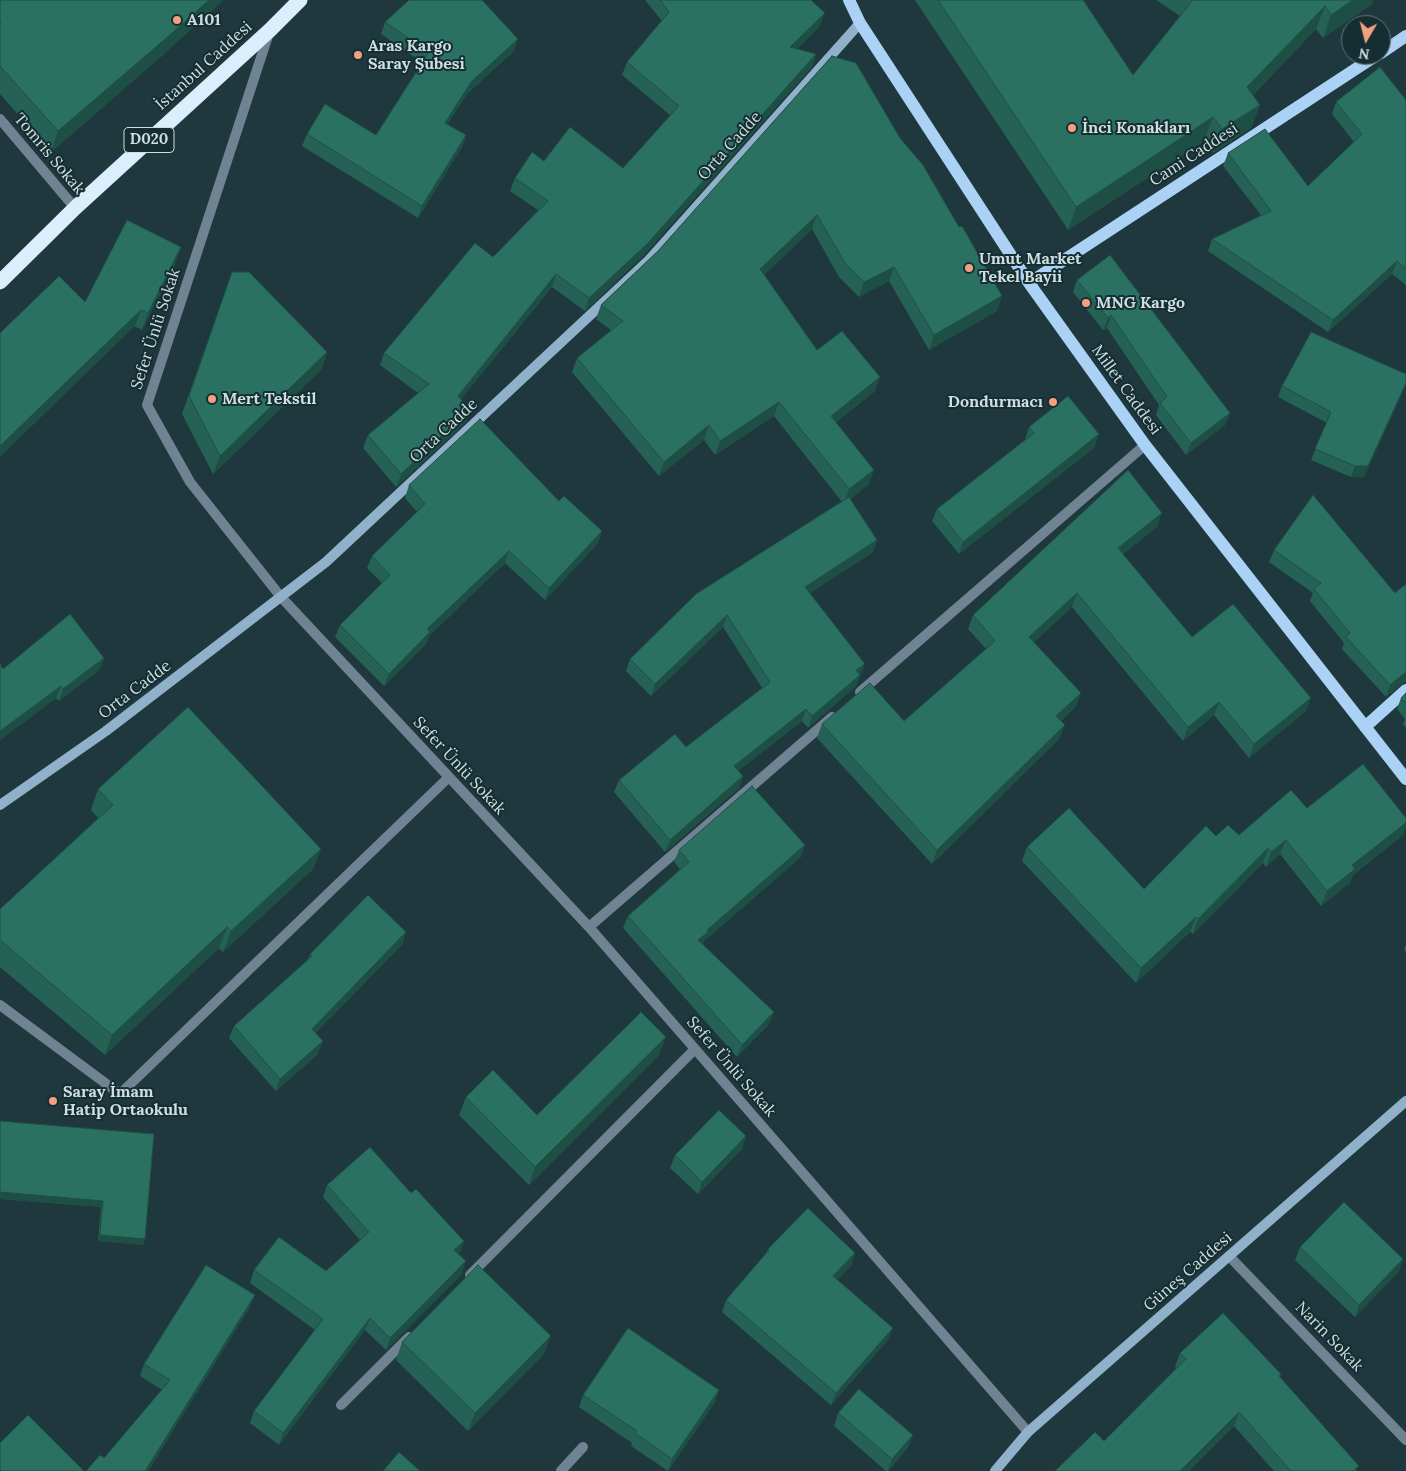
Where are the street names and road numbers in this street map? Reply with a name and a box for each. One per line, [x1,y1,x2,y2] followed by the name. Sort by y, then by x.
[152,18,256,114] street label: İstanbul Caddesi
[694,108,766,184] street label: Orta Cadde
[9,110,89,198] street label: Tomris Sokak
[1146,119,1242,191] street label: Cami Caddesi
[124,128,174,152] road number: D020
[127,266,185,392] street label: Sefer Ünlü Sokak
[1087,341,1165,439] street label: Millet Caddesi
[406,395,482,467] street label: Orta Cadde
[95,657,175,723] street label: Orta Cadde
[409,713,509,819] street label: Sefer Ünlü Sokak
[682,1013,780,1121] street label: Sefer Ünlü Sokak
[1140,1228,1236,1316] street label: Güneş Caddesi
[1291,1298,1367,1376] street label: Narin Sokak

